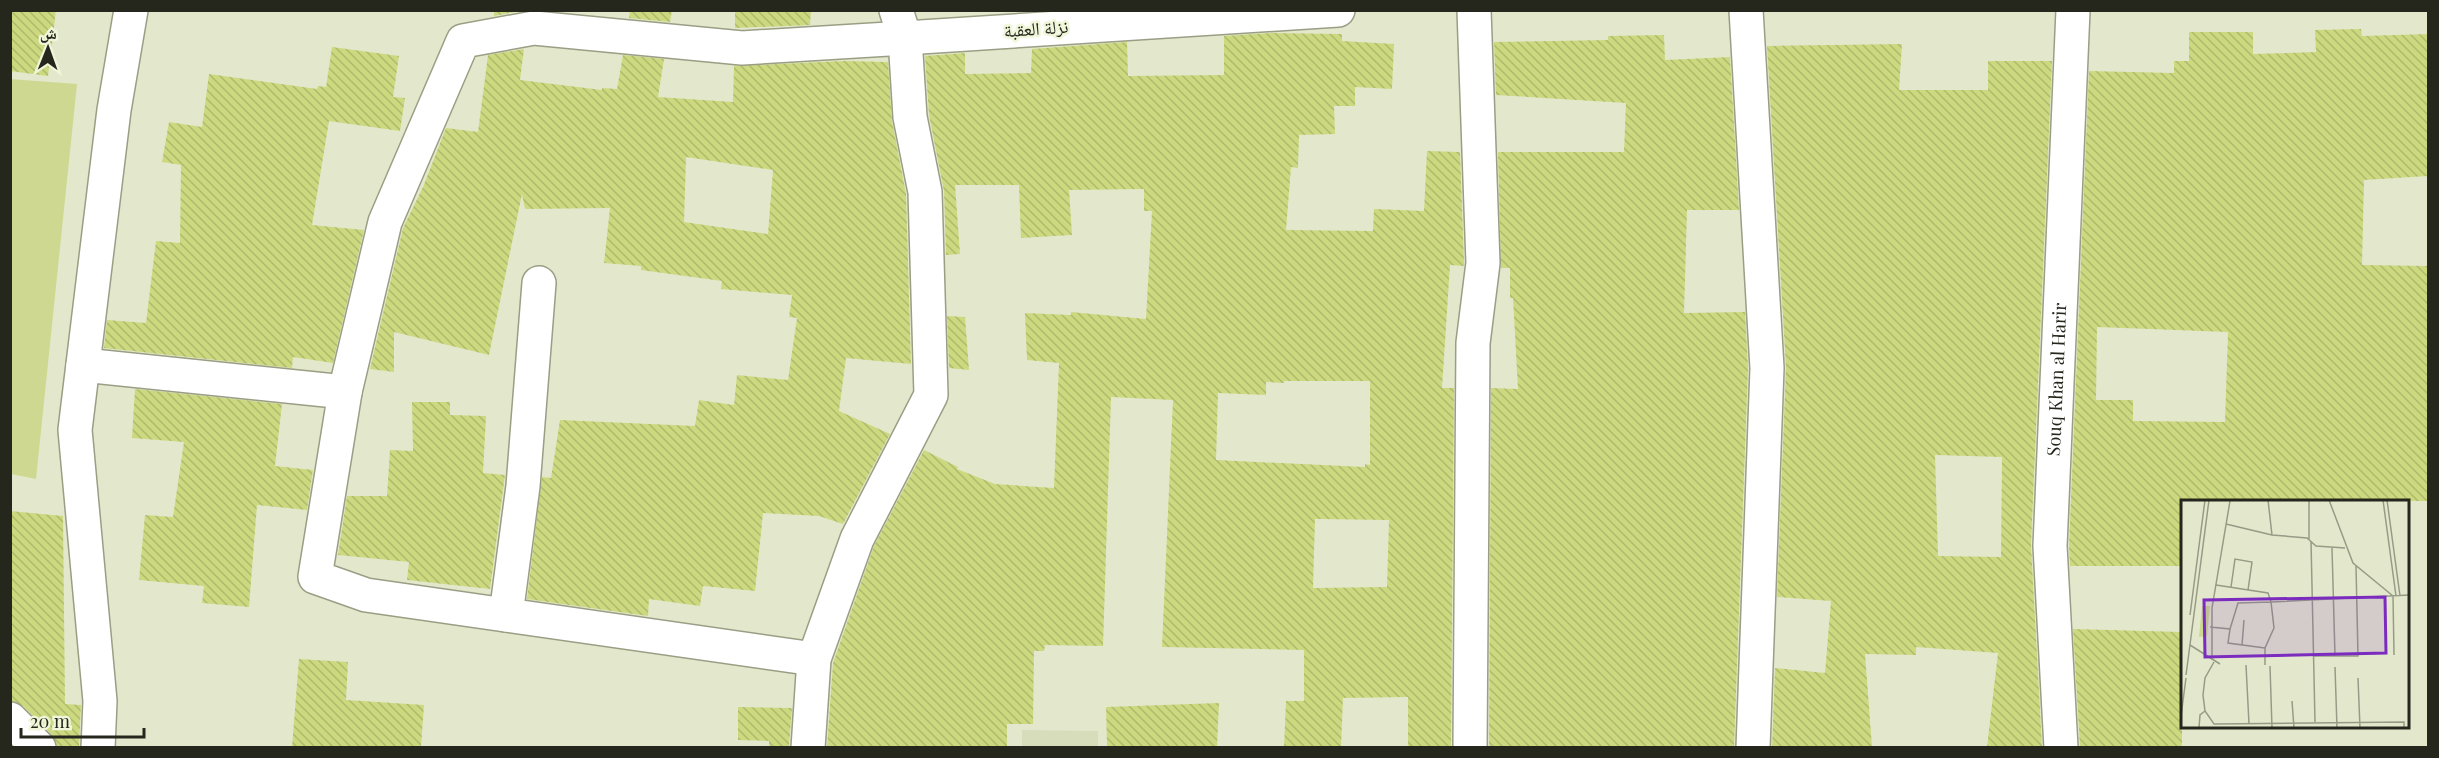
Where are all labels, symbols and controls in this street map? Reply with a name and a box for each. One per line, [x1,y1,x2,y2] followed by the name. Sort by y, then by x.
[1003,14,1069,42] street label: نزلة العقبة
[18,18,78,78] north arrow
[40,22,57,43] text: ش
[2041,302,2071,457] street label: Souq Khan al Harir
[2181,500,2409,728] inset map
[21,701,144,739] scale bar
[30,709,70,733] text: 20 m

